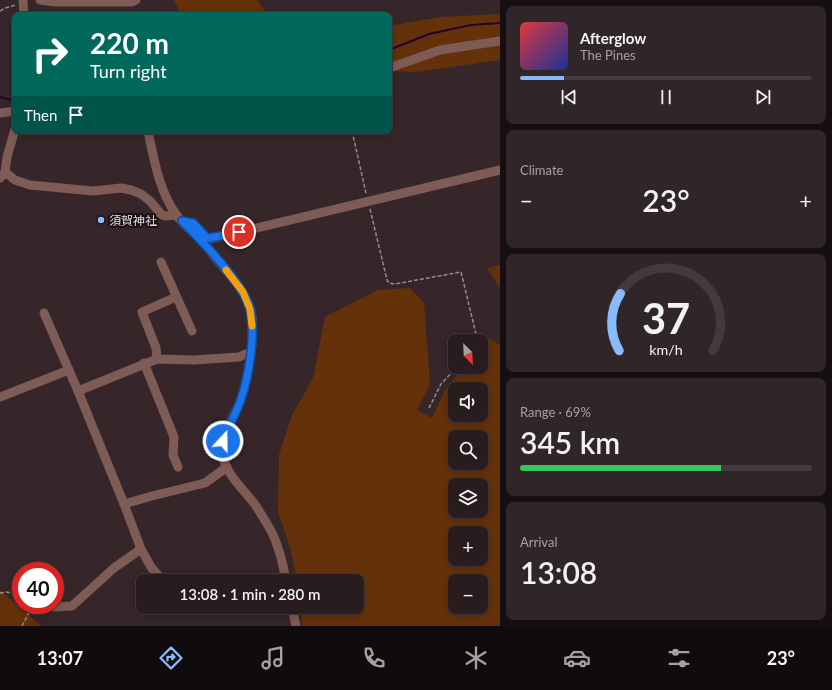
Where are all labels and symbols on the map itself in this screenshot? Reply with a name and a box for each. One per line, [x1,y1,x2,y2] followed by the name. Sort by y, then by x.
[109,213,157,228] place label: 須賀神社
[96,215,106,225] marker: 須賀神社
[222,215,256,249] pin
[448,334,488,374] north arrow
[202,420,244,462] position arrow
[12,562,64,614] speed limit sign: 40

